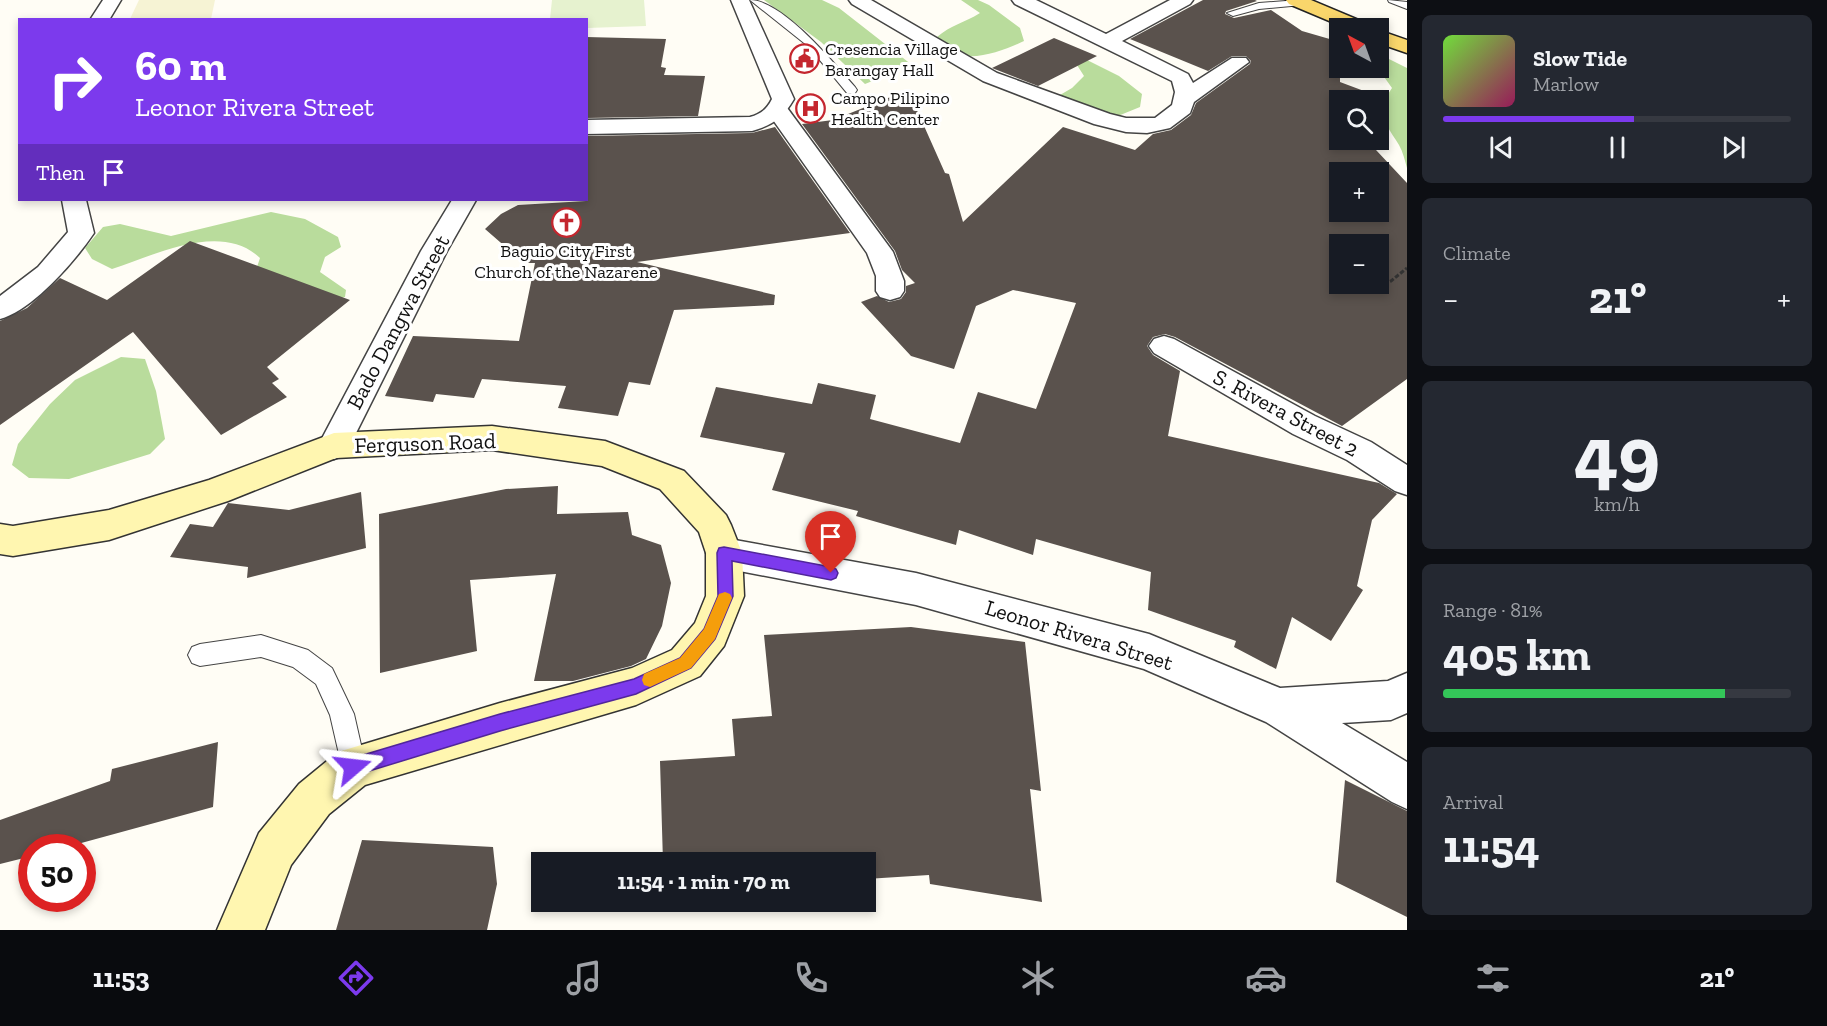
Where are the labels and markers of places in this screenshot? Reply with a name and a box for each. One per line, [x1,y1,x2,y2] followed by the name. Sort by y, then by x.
[825,38,958,81] place label: Cresencia Village Barangay Hall
[788,43,820,75] public building icon: Cresencia Village Barangay Hall
[831,87,950,130] place label: Campo Pilipino Health Center
[794,92,826,124] hospital icon: Campo Pilipino Health Center
[550,206,582,238] church icon: Baguio City First Church of the Nazarene
[474,240,658,283] place label: Baguio City First Church of the Nazarene
[805,511,856,573] pin

